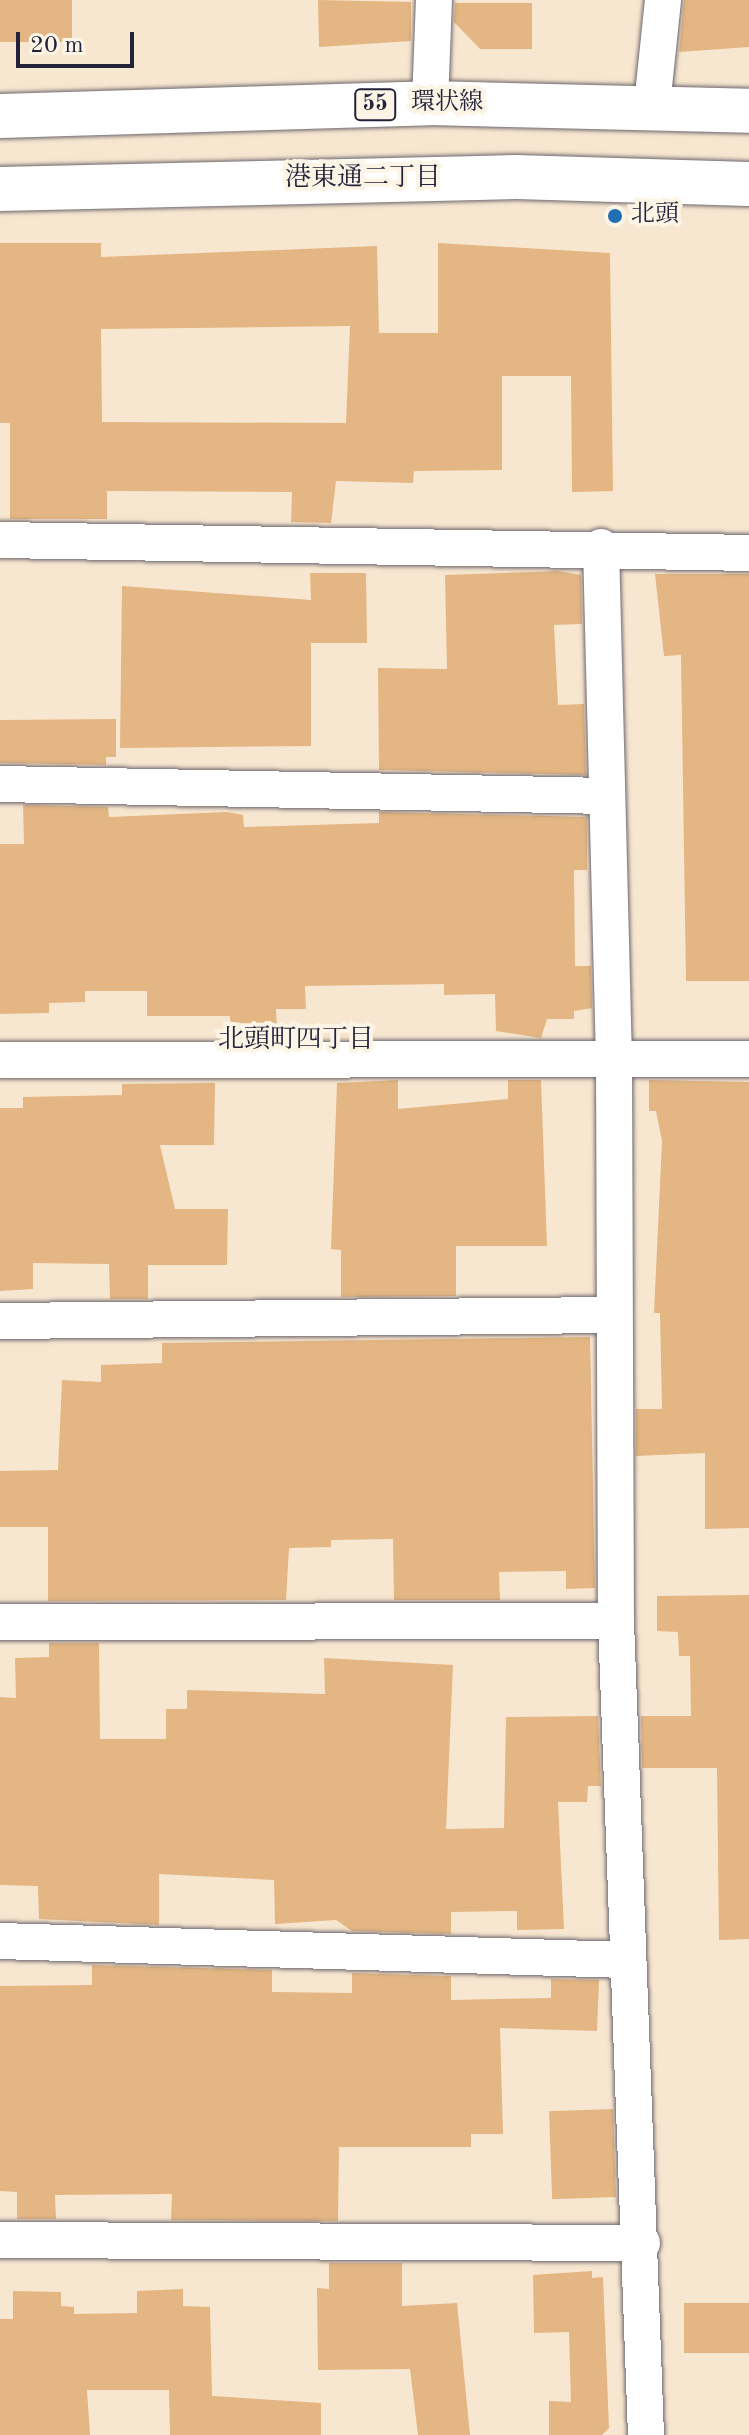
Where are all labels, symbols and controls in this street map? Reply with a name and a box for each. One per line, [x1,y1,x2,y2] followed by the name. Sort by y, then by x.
[20,16,138,66] scale bar
[30,34,84,58] text: 20 m
[353,87,397,123] road number: 55
[411,90,483,118] street label: 環状線
[285,163,441,195] district label: 港東通二丁目
[631,202,679,230] place label: 北頭
[606,207,624,225] marker: 北頭
[218,1025,374,1057] district label: 北頭町四丁目

